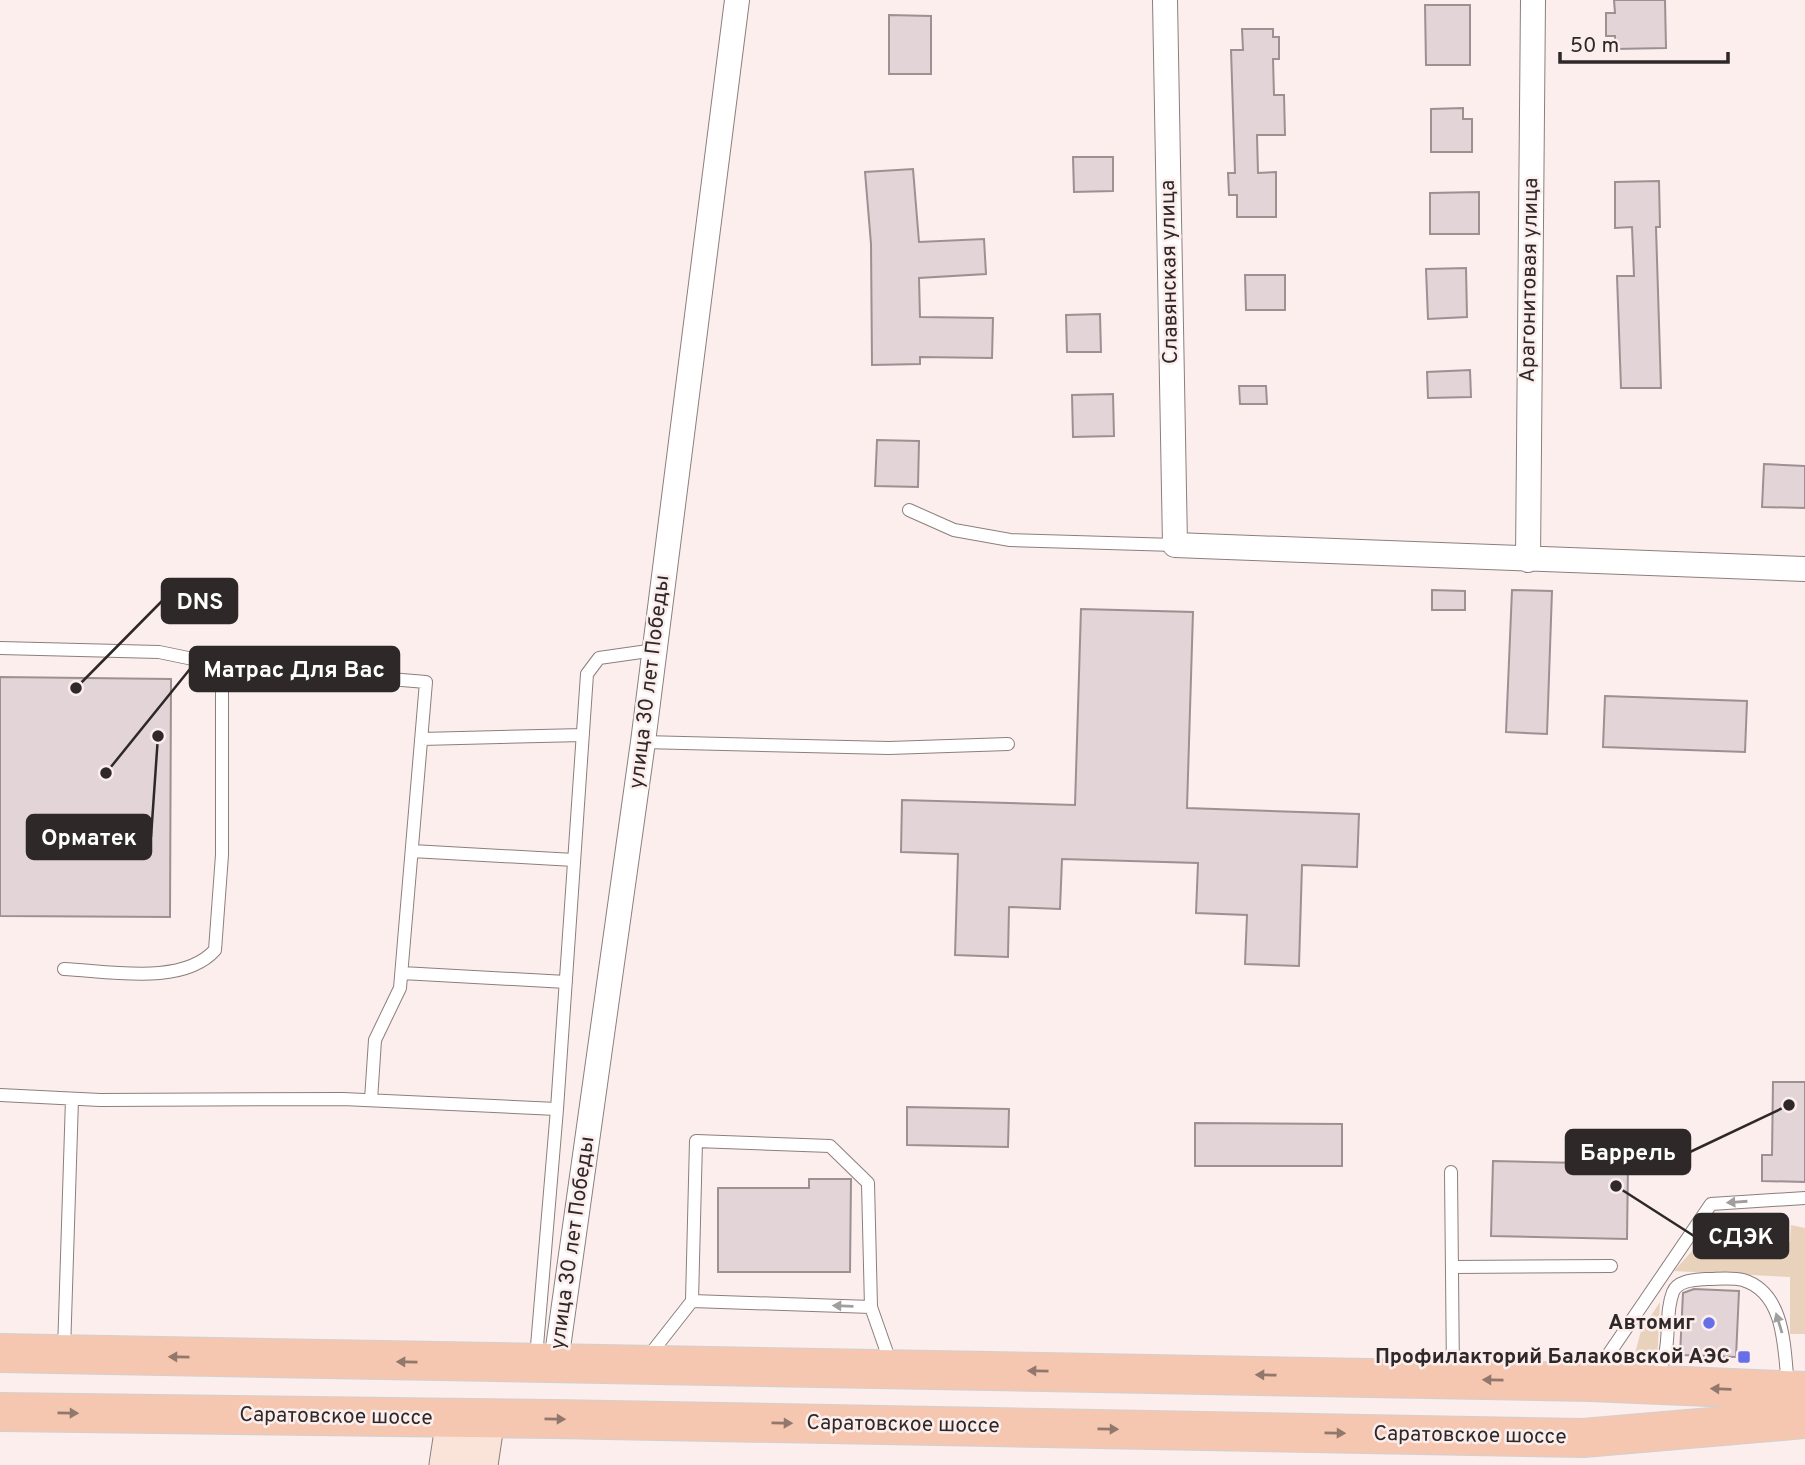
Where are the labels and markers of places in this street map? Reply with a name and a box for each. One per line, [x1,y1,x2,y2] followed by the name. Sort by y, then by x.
[162,579,237,623] callout: DNS
[190,647,399,691] callout: Матрас Для Вас
[27,815,151,859] callout: Орматек
[1566,1130,1690,1174] callout: Баррель
[1694,1214,1788,1258] callout: СДЭК
[1608,1310,1695,1337] place label: Автомиг
[1701,1315,1717,1331] marker: Автомиг
[1375,1344,1730,1371] place label: Профилакторий Балаковской АЭС
[1736,1349,1752,1365] marker: Профилакторий Балаковской АЭС

